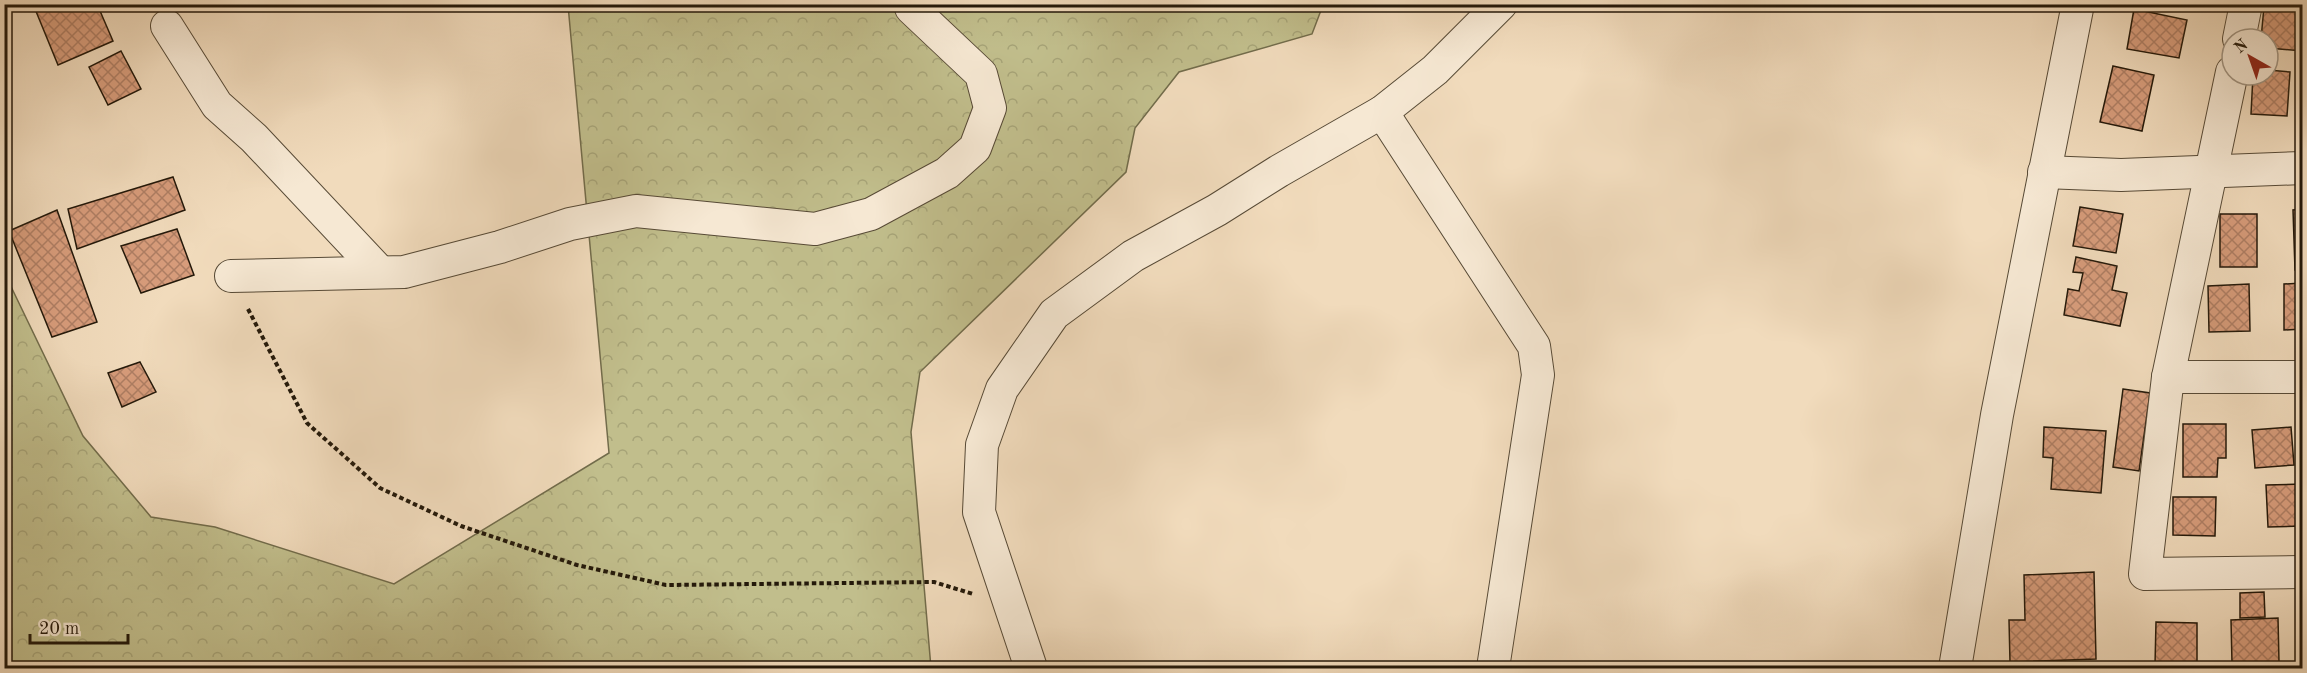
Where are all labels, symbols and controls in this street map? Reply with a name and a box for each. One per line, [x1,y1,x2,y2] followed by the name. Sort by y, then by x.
[2220,27,2280,87] north arrow
[2232,36,2252,57] text: N
[30,607,128,645] scale bar
[39,620,79,638] text: 20 m

